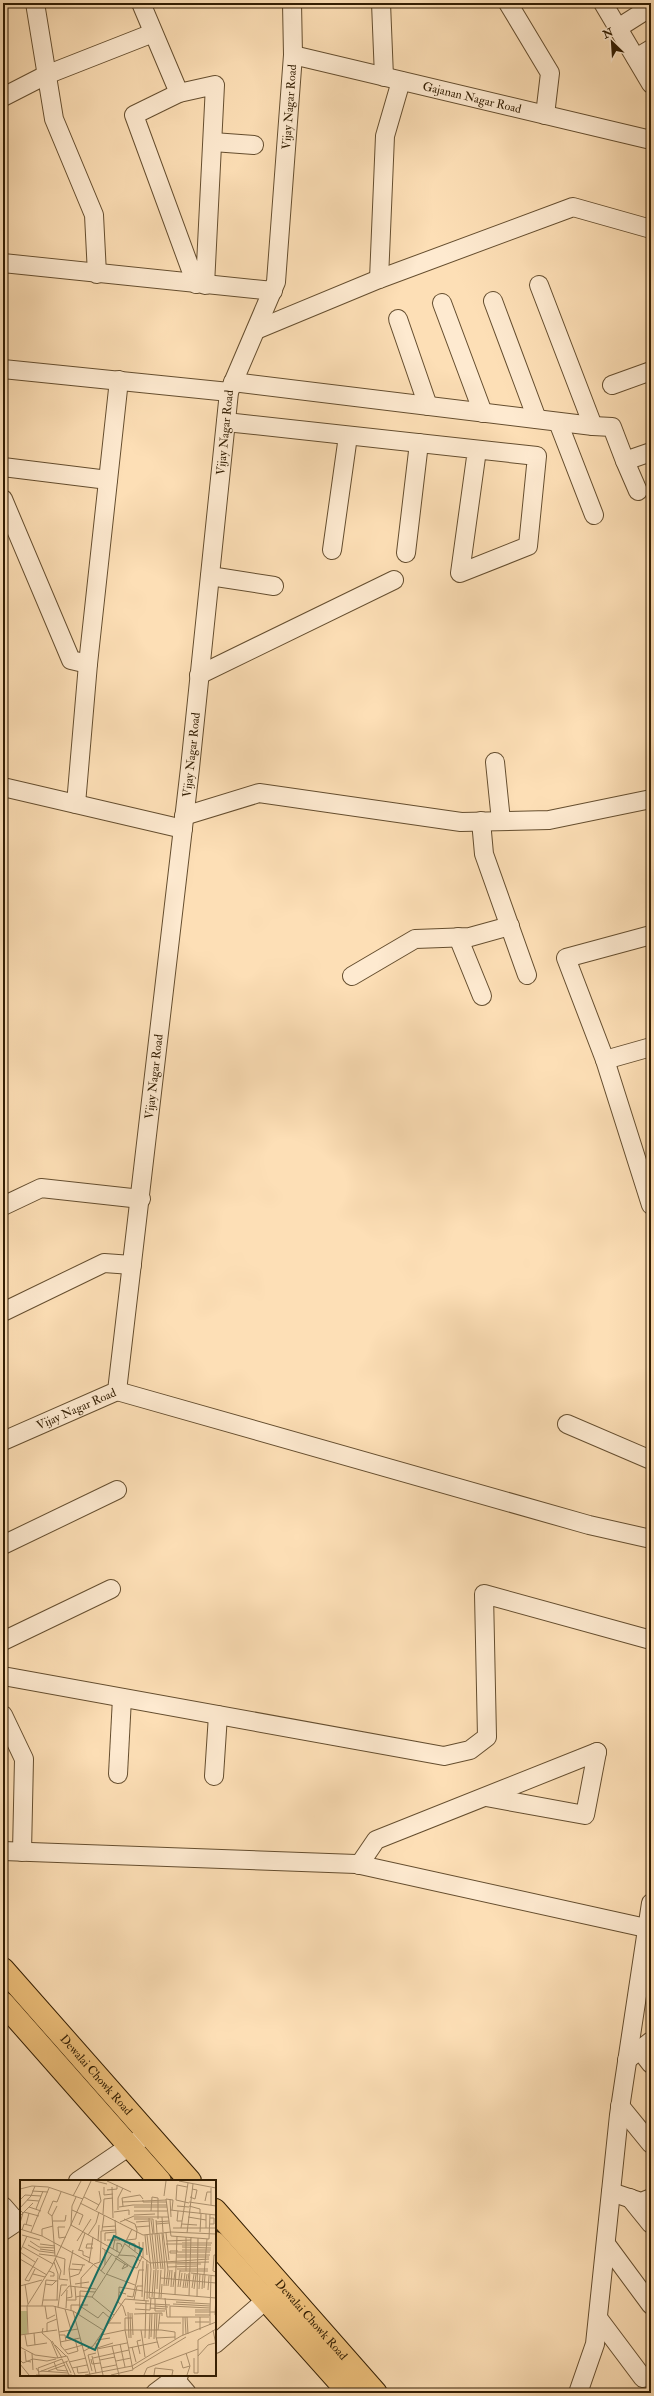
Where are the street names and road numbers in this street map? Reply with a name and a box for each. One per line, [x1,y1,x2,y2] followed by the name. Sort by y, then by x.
[278,64,300,150] street label: Vijay Nagar Road
[421,79,523,116] street label: Gajanan Nagar Road
[213,389,237,476] street label: Vijay Nagar Road
[179,711,203,798] street label: Vijay Nagar Road
[141,1033,166,1120] street label: Vijay Nagar Road
[34,1385,118,1433] street label: Vijay Nagar Road
[57,2031,136,2118] street label: Dewalai Chowk Road
[272,2276,351,2363] street label: Dewalai Chowk Road

